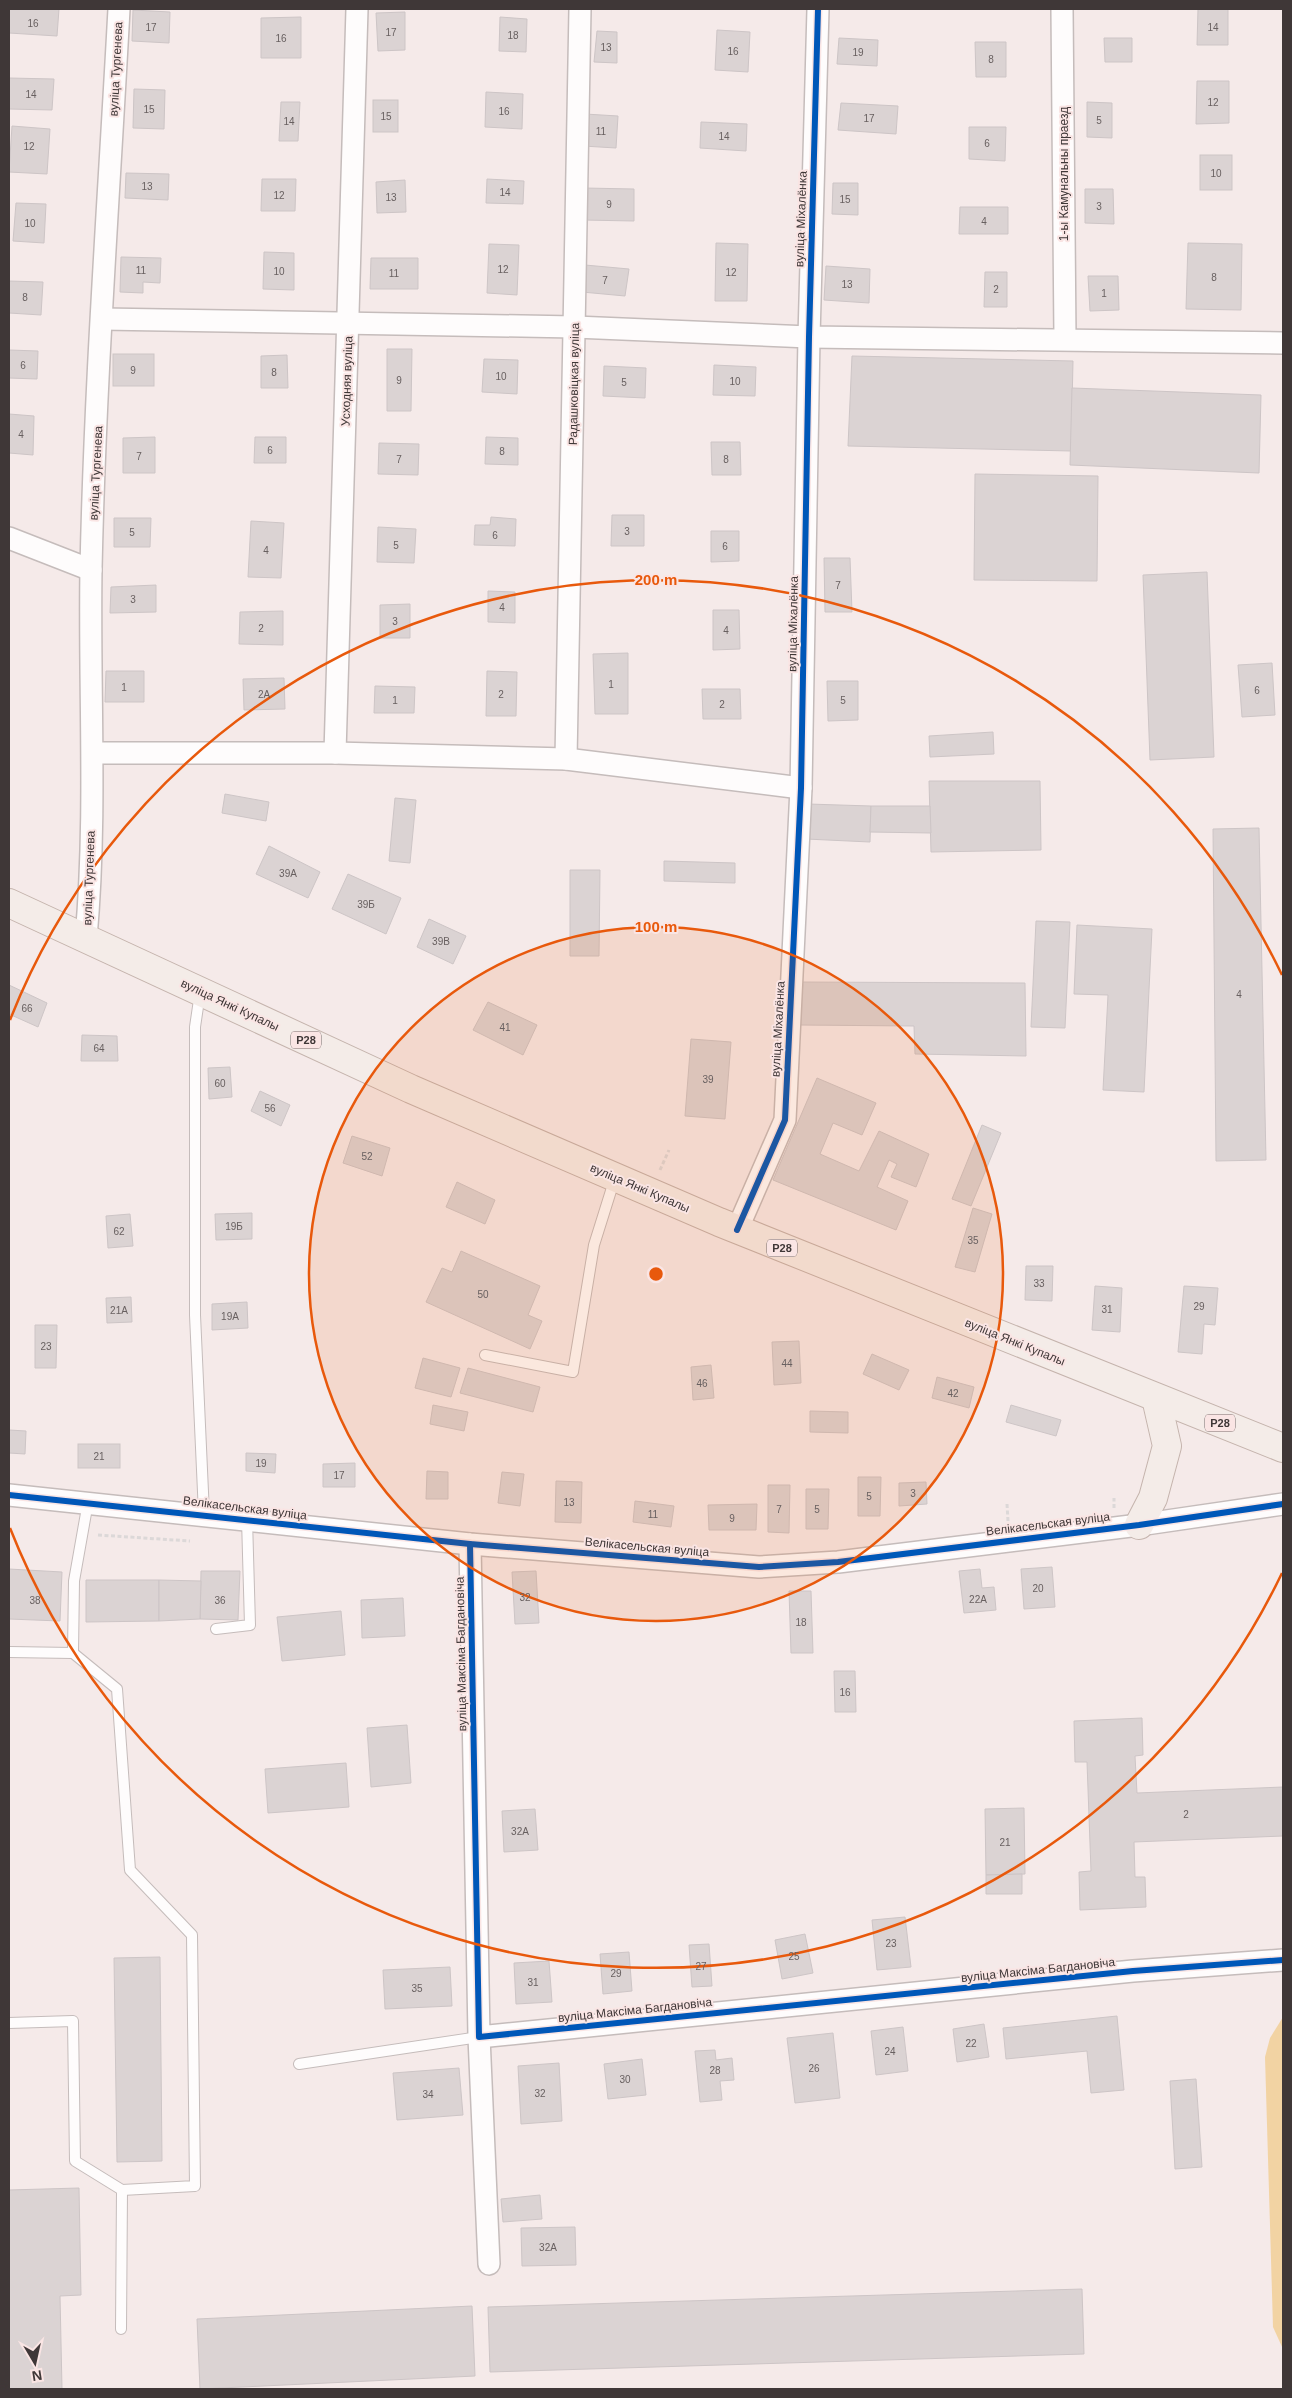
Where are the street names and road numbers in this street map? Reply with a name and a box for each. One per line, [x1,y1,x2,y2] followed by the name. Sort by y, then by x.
[107,21,125,117] street label: вуліца Тургенева
[1057,107,1071,241] street label: 1-ы Камунальны праезд
[792,170,810,267] street label: вуліца Міхалёнка
[566,322,582,445] street label: Радашковіцкая вуліца
[338,335,356,426] street label: Усходняя вуліца
[87,425,105,521] street label: вуліца Тургенева
[785,576,801,672] street label: вуліца Міхалёнка
[80,830,98,926] street label: вуліца Тургенева
[179,976,281,1034] street label: вуліца Янкі Купалы
[768,980,788,1077] street label: вуліца Міхалёнка
[291,1032,321,1048] road number: Р28
[588,1161,692,1215] street label: вуліца Янкі Купалы
[767,1240,797,1256] road number: Р28
[963,1316,1067,1368] street label: вуліца Янкі Купалы
[1205,1415,1235,1432] road number: Р28
[182,1493,308,1523] street label: Велікасельская вуліца
[985,1509,1111,1539] street label: Велікасельская вуліца
[584,1535,710,1559] street label: Велікасельская вуліца
[453,1576,469,1732] street label: вуліца Максіма Багдановіча
[960,1955,1116,1985] street label: вуліца Максіма Багдановіча
[557,1995,713,2025] street label: вуліца Максіма Багдановіча

